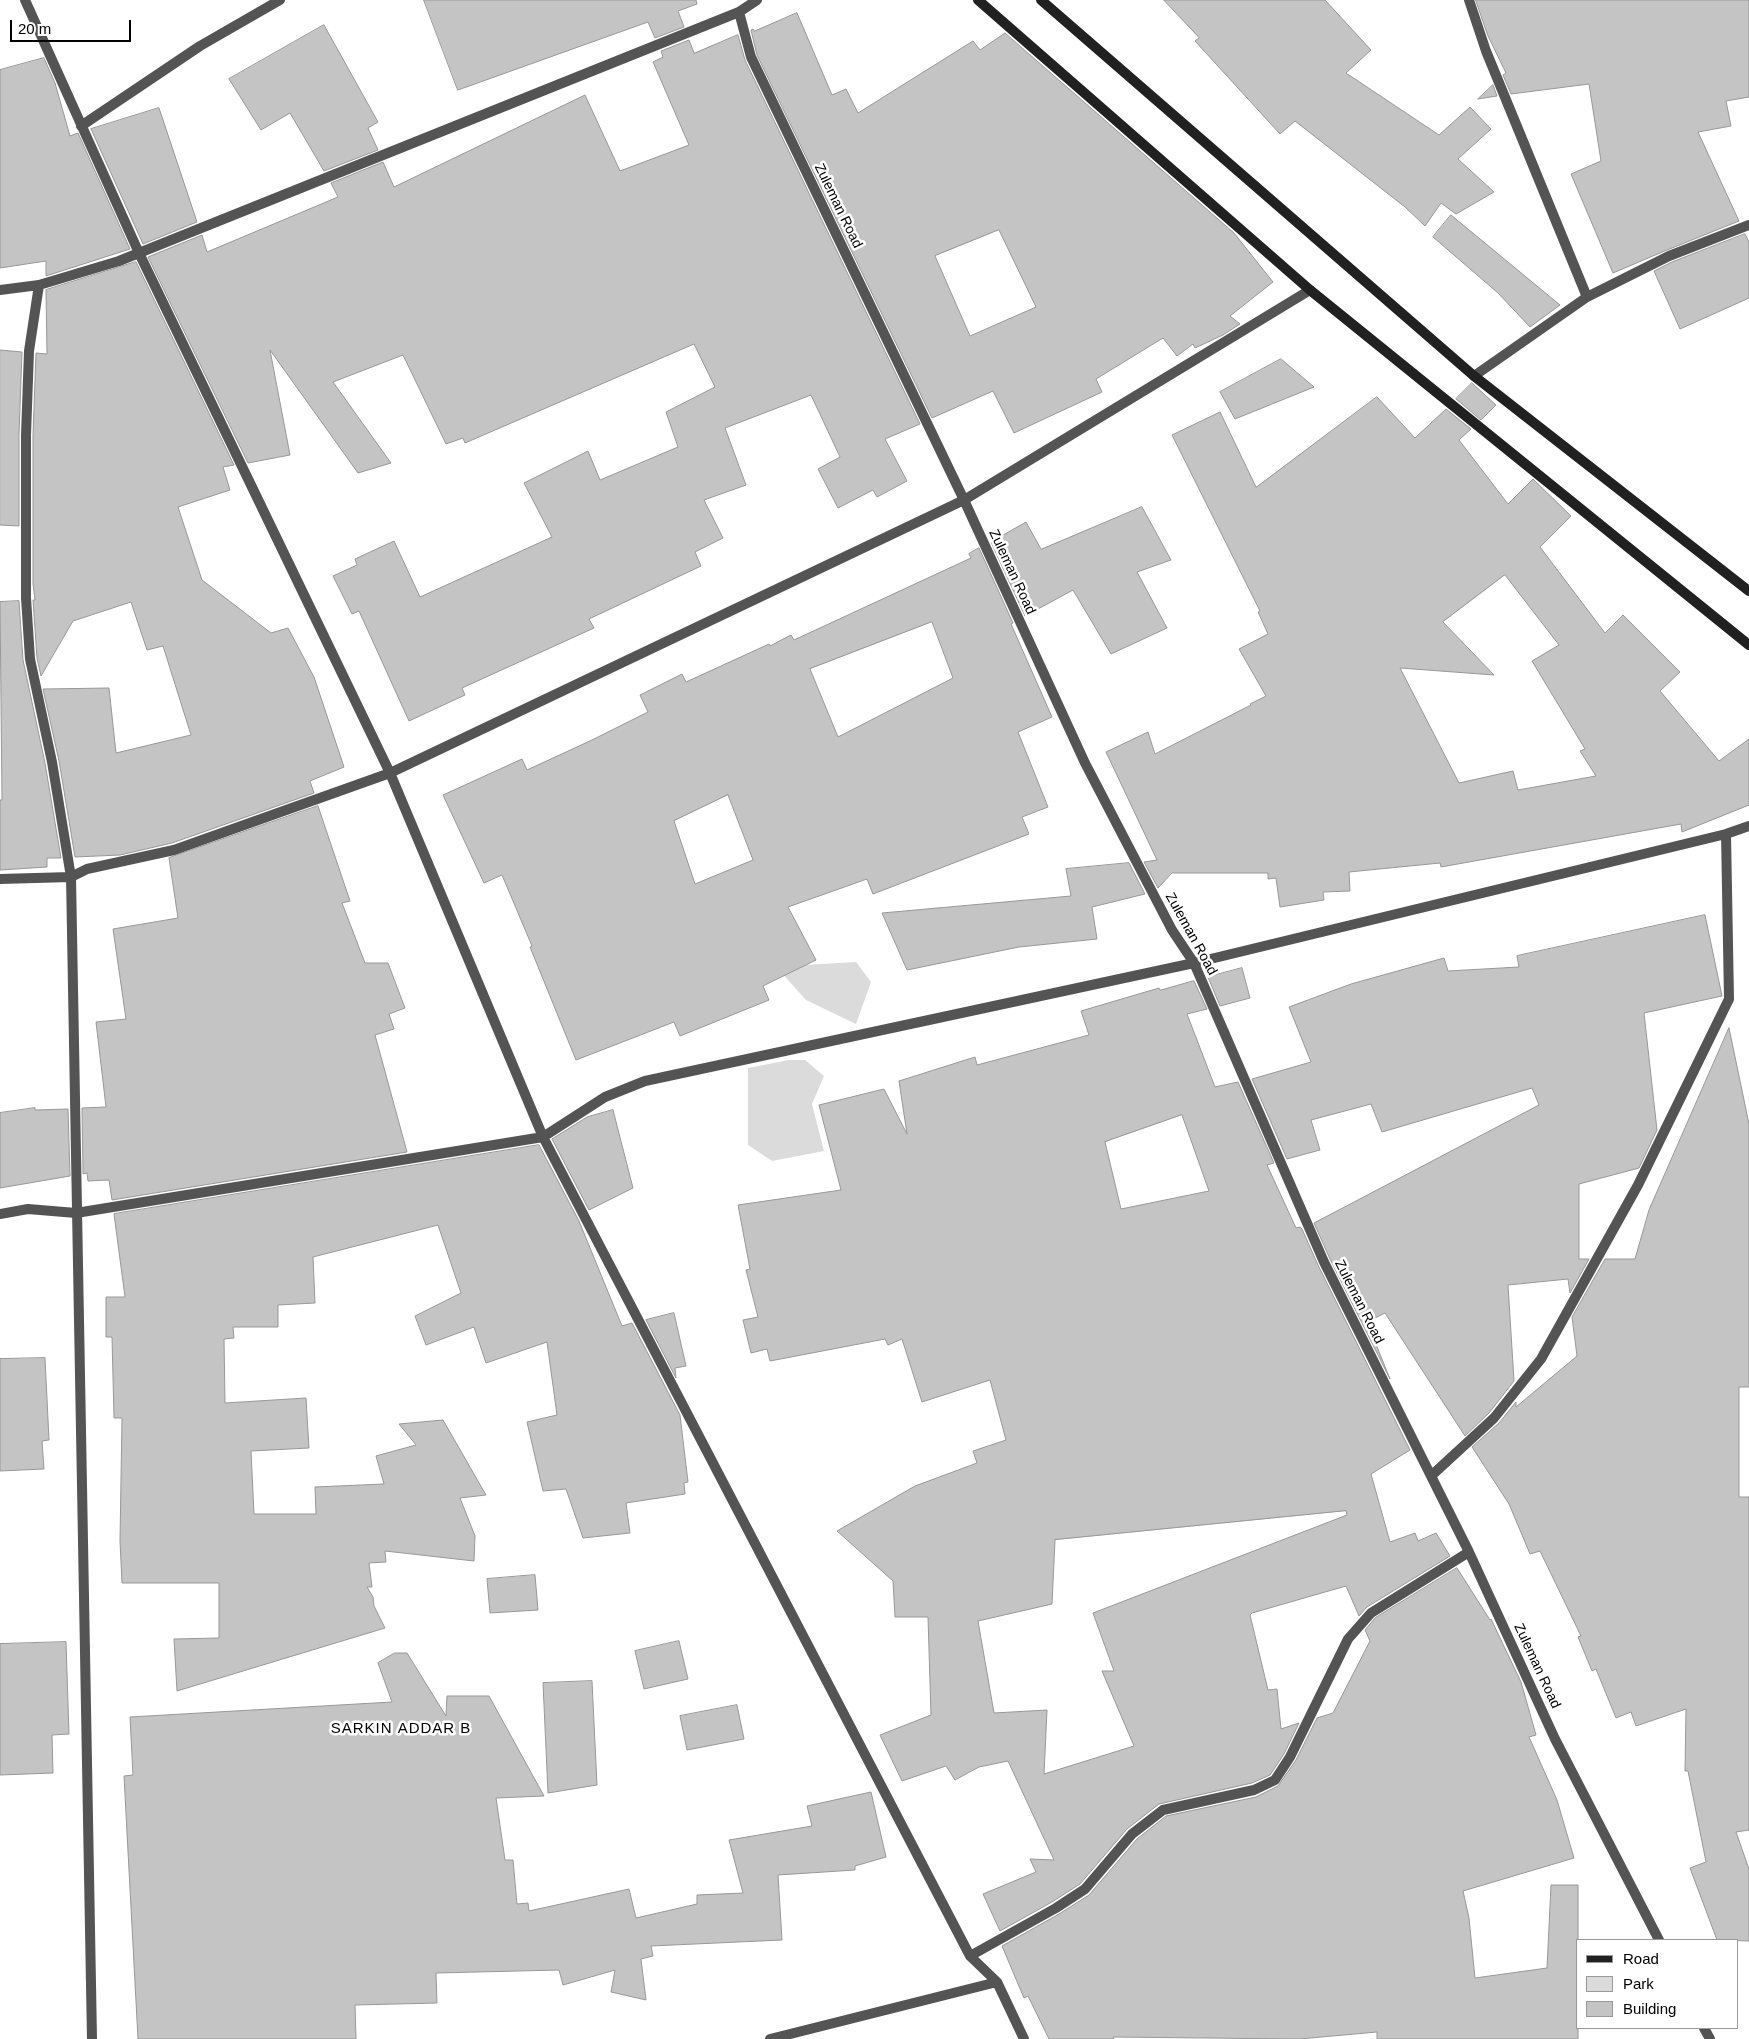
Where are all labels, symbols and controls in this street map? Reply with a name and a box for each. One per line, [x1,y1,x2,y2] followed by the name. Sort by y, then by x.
[12,10,134,42] scale bar
[18,20,51,37] text: 20 m
[810,161,866,251] street label: Zuleman Road
[985,527,1039,617] street label: Zuleman Road
[1161,890,1221,978] street label: Zuleman Road
[1331,1257,1387,1347] street label: Zuleman Road
[1510,1621,1564,1711] street label: Zuleman Road
[329,1720,473,1738] district label: SARKIN ADDAR B
[1576,1939,1739,2029] legend
[1623,1950,1659,1967] text: Road
[1623,1975,1654,1992] text: Park
[1623,2000,1676,2017] text: Building

